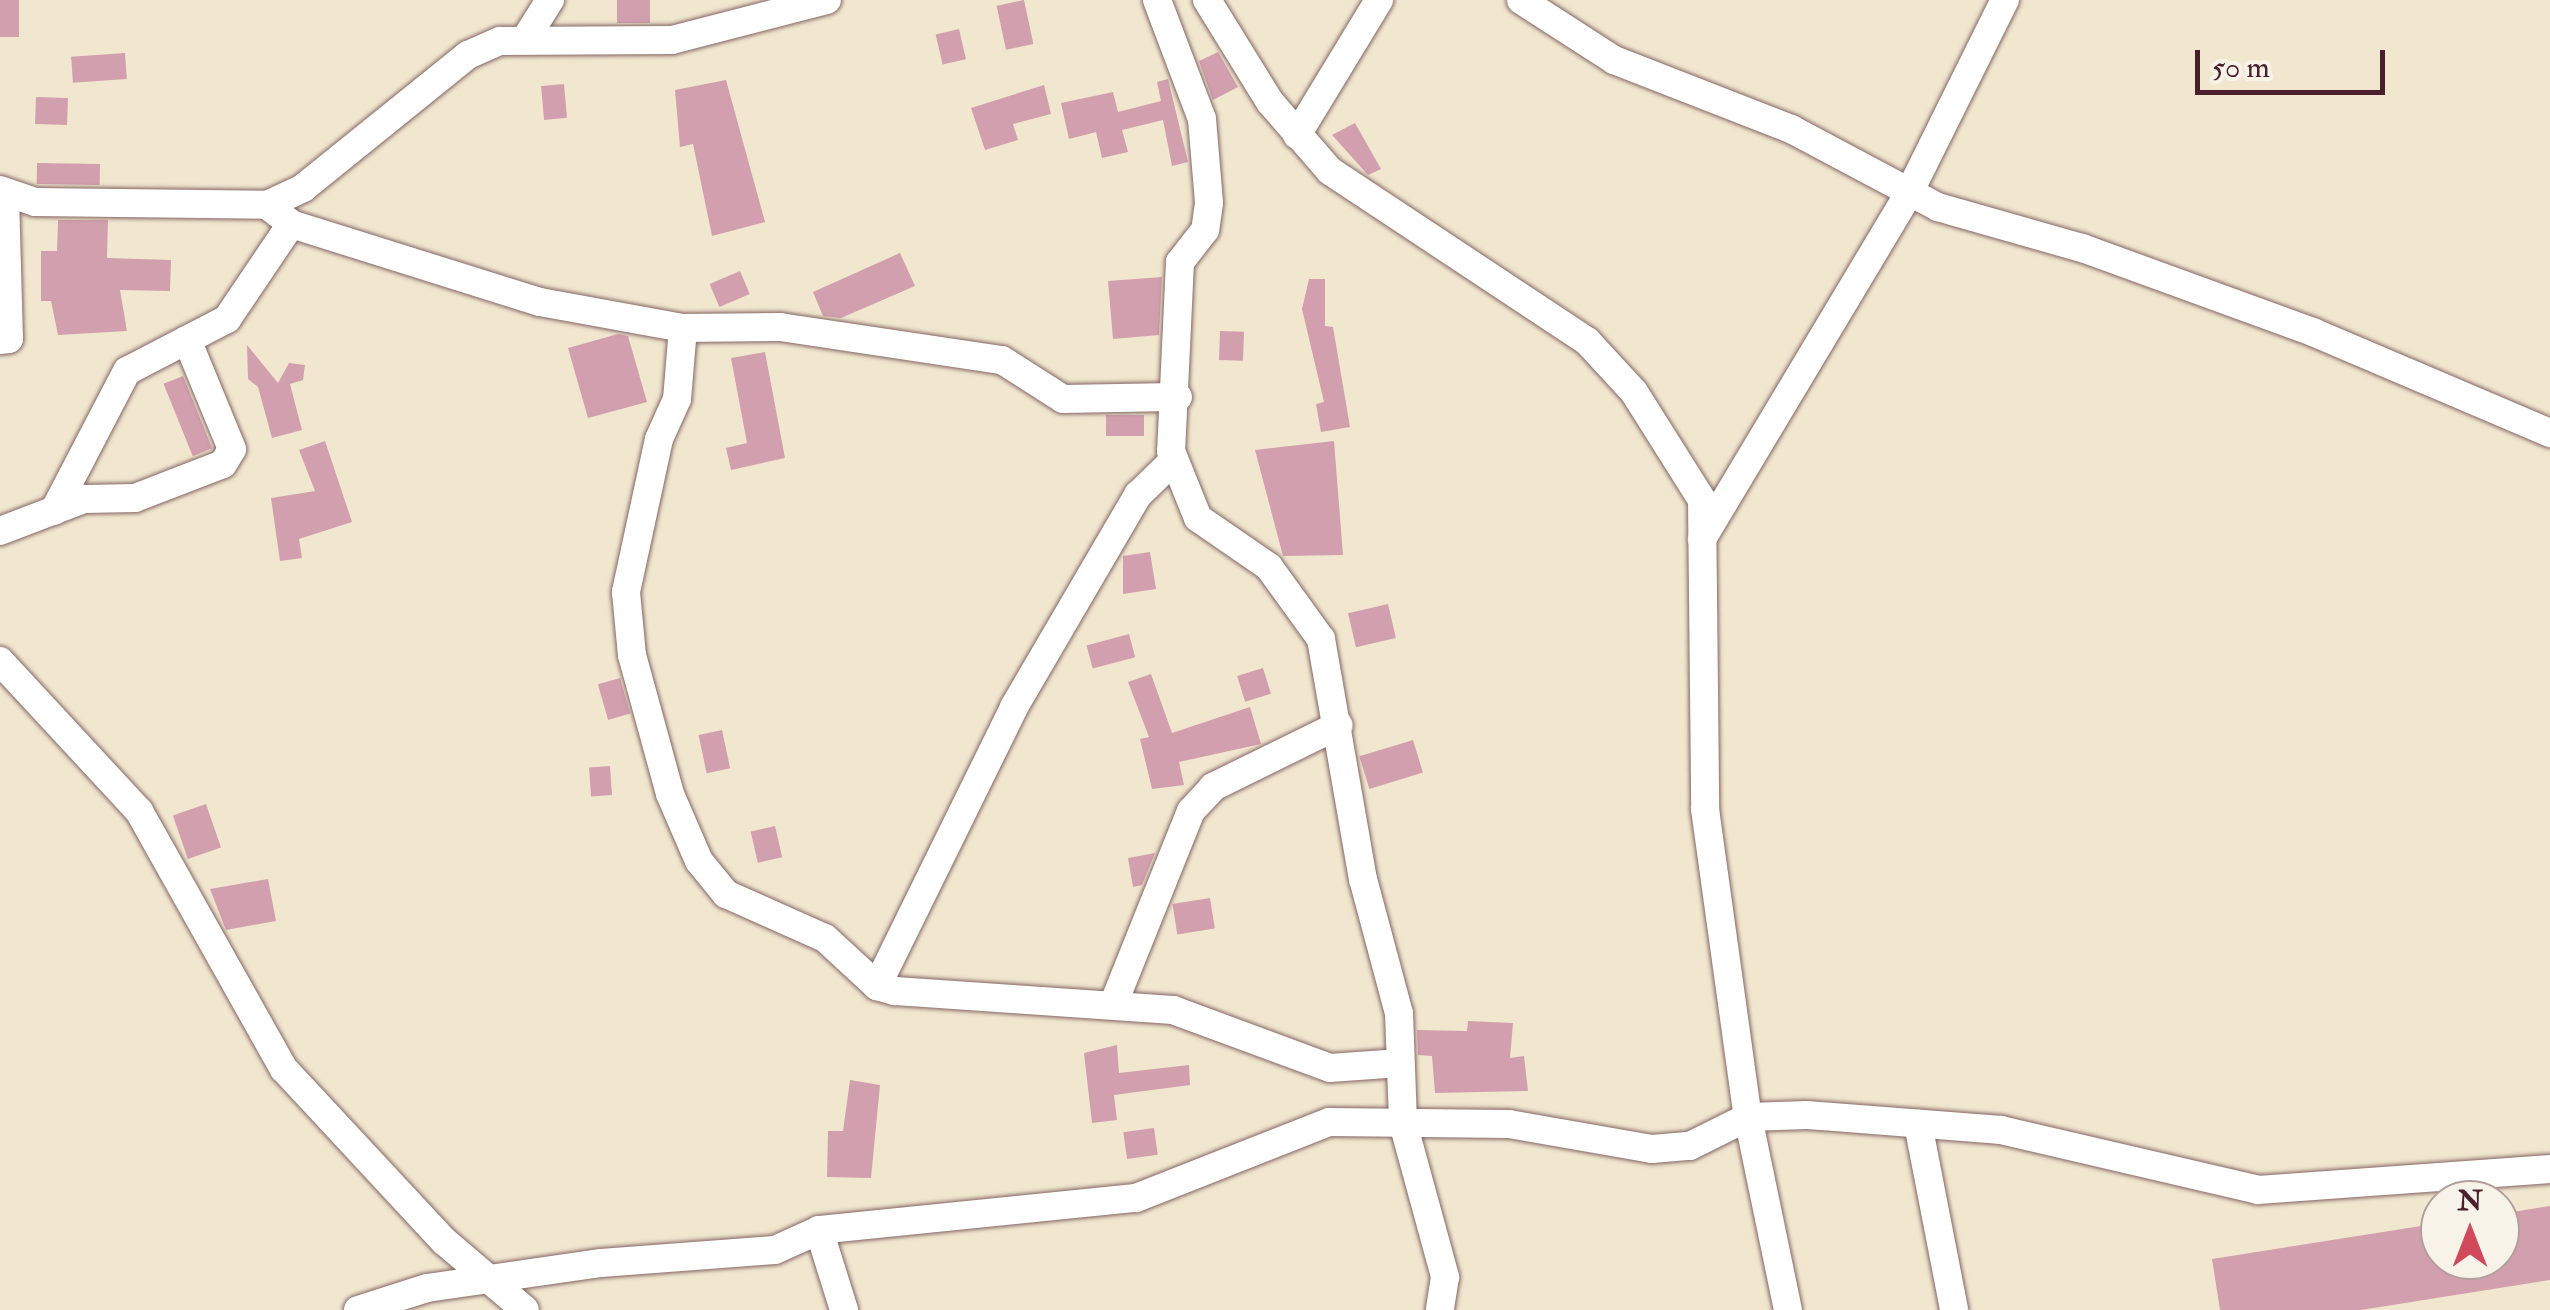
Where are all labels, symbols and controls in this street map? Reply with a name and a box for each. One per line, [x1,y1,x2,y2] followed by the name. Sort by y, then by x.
[2200,30,2390,92] scale bar
[2212,49,2270,86] text: 50 m
[2420,1180,2520,1280] north arrow
[2457,1184,2483,1219] text: N

